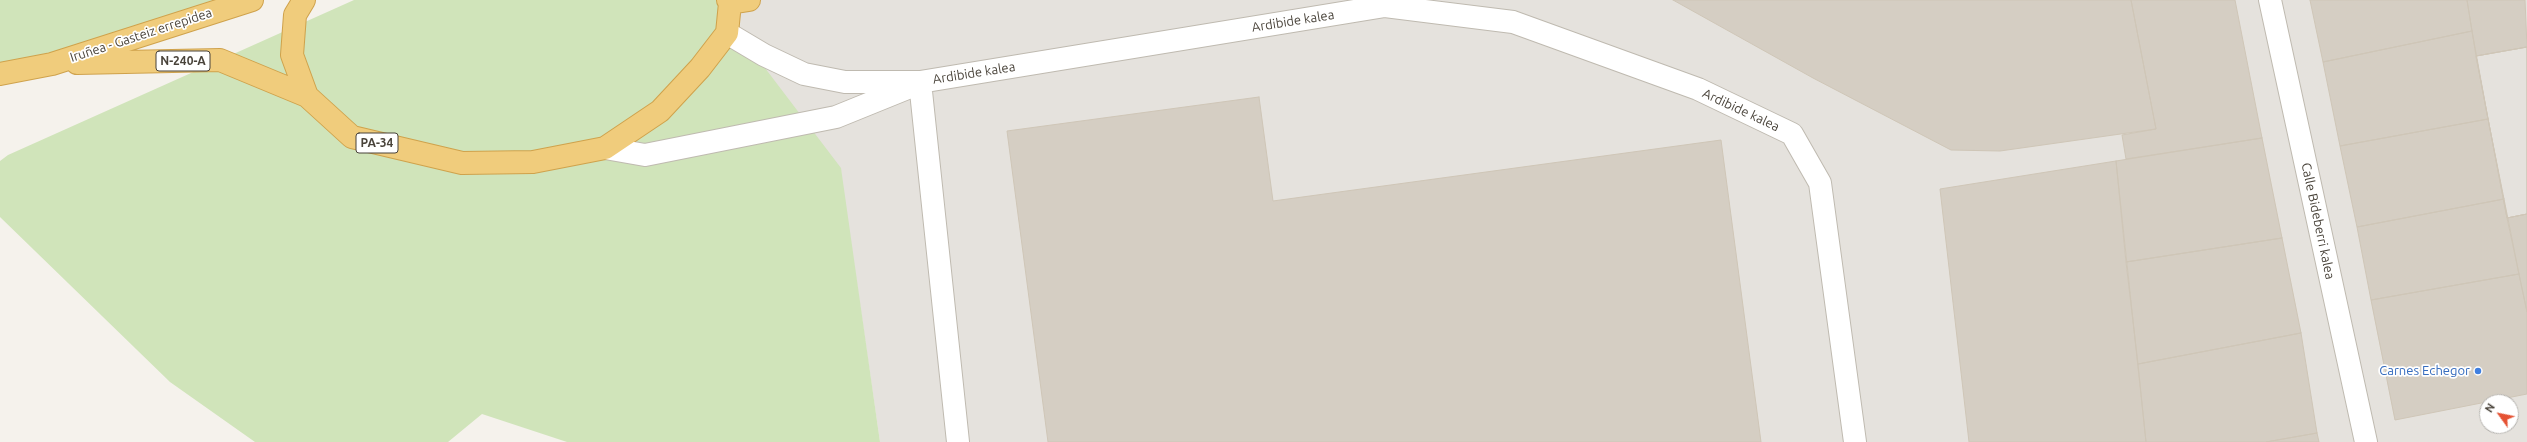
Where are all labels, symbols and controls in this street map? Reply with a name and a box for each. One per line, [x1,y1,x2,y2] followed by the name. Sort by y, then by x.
[68,5,214,65] street label: Iruñea - Gasteiz errepidea
[1251,7,1335,35] street label: Ardibide kalea
[156,51,210,71] road number: N-240-A
[932,59,1016,87] street label: Ardibide kalea
[1700,85,1782,135] street label: Ardibide kalea
[356,133,398,153] road number: PA-34
[2298,161,2338,281] street label: Calle Bideberri kalea
[2379,363,2470,379] place label: Carnes Echegor
[2473,366,2483,376] marker: Carnes Echegor
[2479,394,2519,434] north arrow
[2483,401,2497,415] text: N

